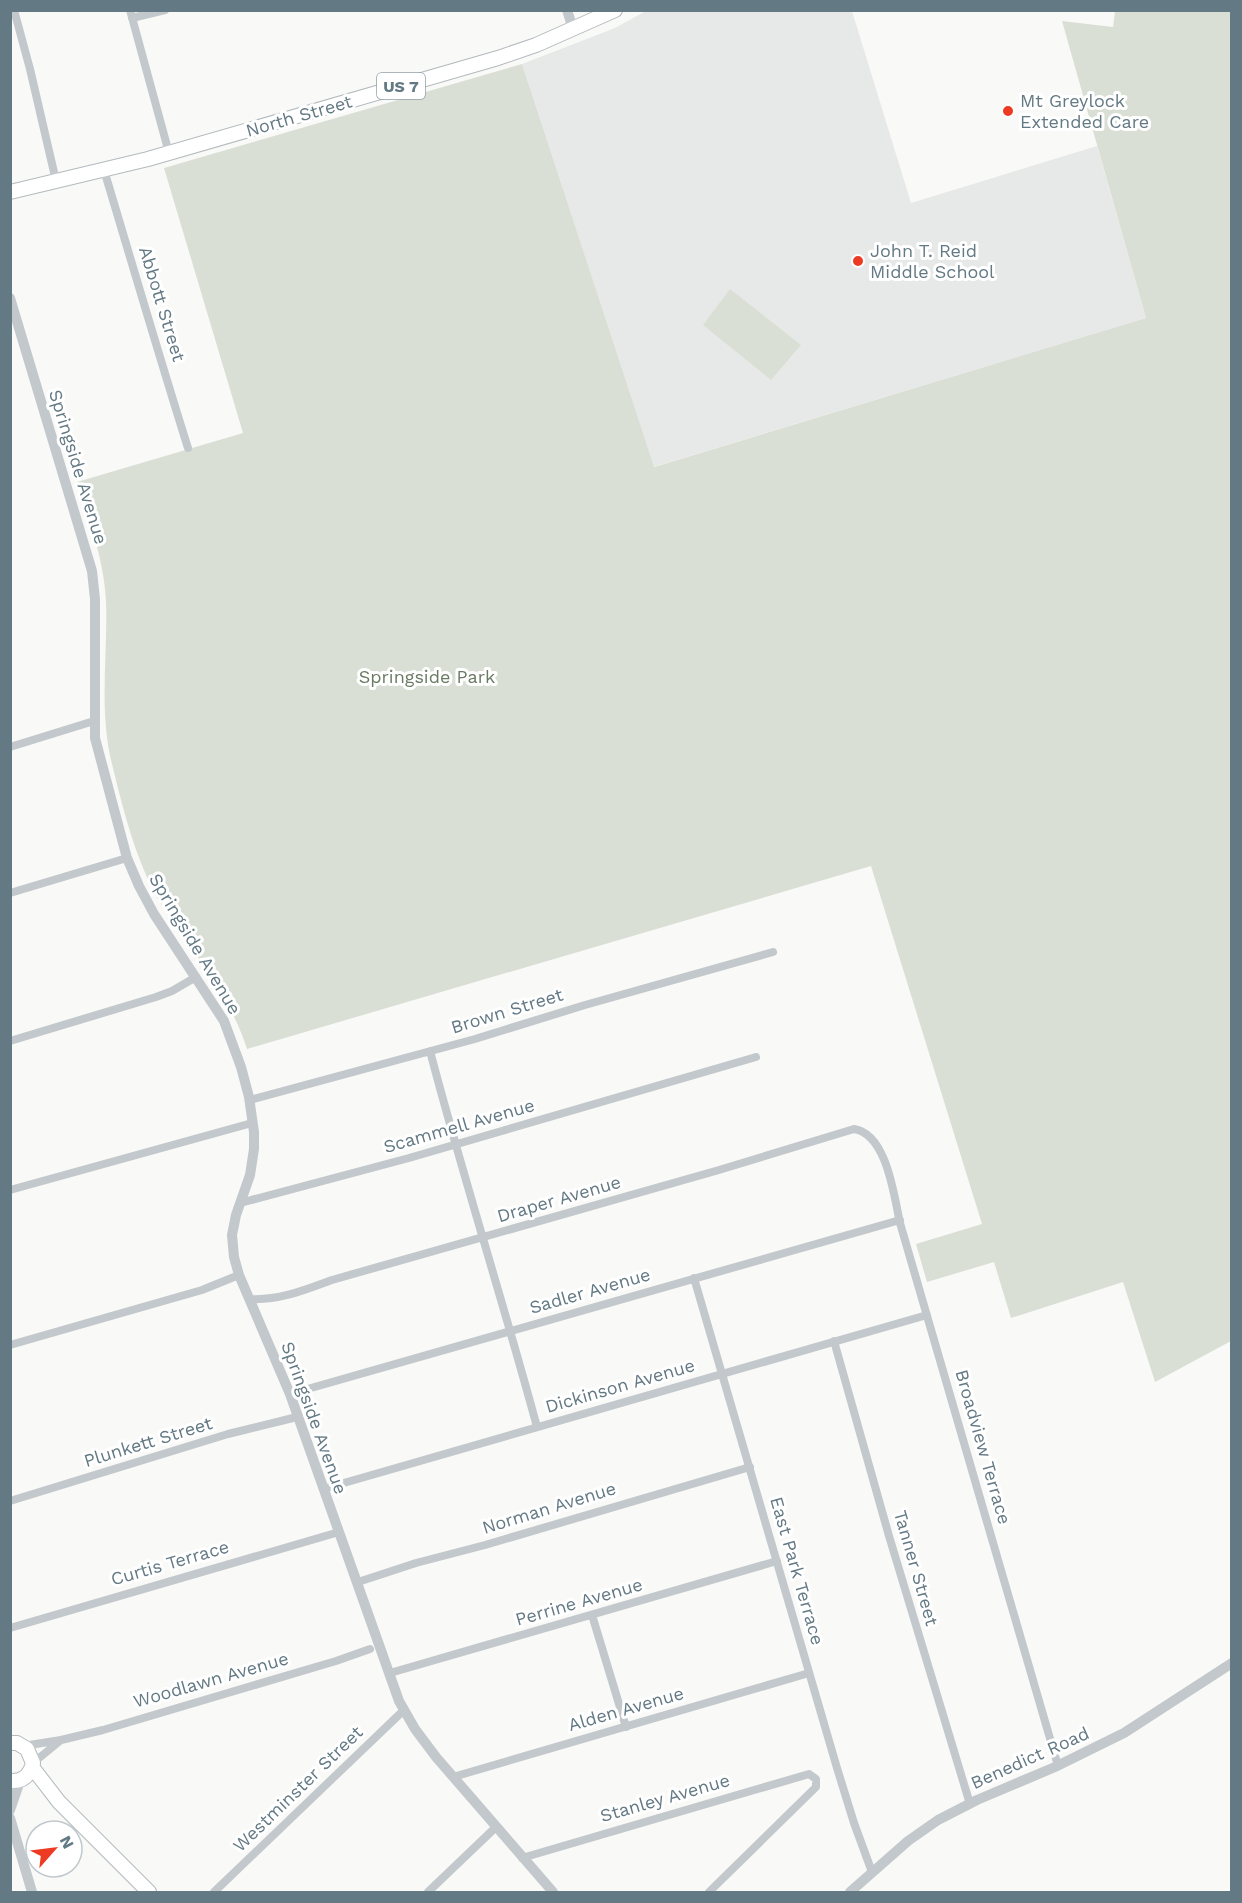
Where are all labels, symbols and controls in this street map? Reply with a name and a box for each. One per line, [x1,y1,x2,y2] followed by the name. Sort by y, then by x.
[377,73,425,99] road number: US 7
[243,90,355,141] street label: North Street
[1020,90,1149,132] place label: Mt Greylock Extended Care
[1001,104,1015,118] marker: Mt Greylock Extended Care
[870,240,995,282] place label: John T. Reid Middle School
[135,244,190,364] street label: Abbott Street
[851,254,865,268] marker: John T. Reid Middle School
[45,387,112,547] street label: Springside Avenue
[359,666,495,687] park label: Springside Park
[145,869,246,1018] street label: Springside Avenue
[448,983,566,1037] street label: Brown Street
[381,1094,537,1157] street label: Scammell Avenue
[495,1171,623,1226] street label: Draper Avenue
[527,1263,653,1318] street label: Sadler Avenue
[277,1339,352,1497] street label: Springside Avenue
[543,1354,697,1417] street label: Dickinson Avenue
[951,1367,1016,1527] street label: Broadview Terrace
[81,1412,215,1471] street label: Plunkett Street
[479,1477,618,1538] street label: Norman Avenue
[766,1494,829,1647] street label: East Park Terrace
[890,1508,943,1628] street label: Tanner Street
[108,1536,231,1589] street label: Curtis Terrace
[513,1573,645,1630] street label: Perrine Avenue
[131,1647,291,1712] street label: Woodlawn Avenue
[566,1682,686,1735] street label: Alden Avenue
[229,1721,367,1856] street label: Westminster Street
[967,1722,1092,1793] street label: Benedict Road
[598,1769,732,1826] street label: Stanley Avenue
[24,1819,84,1879] north arrow
[56,1832,78,1852] text: N

